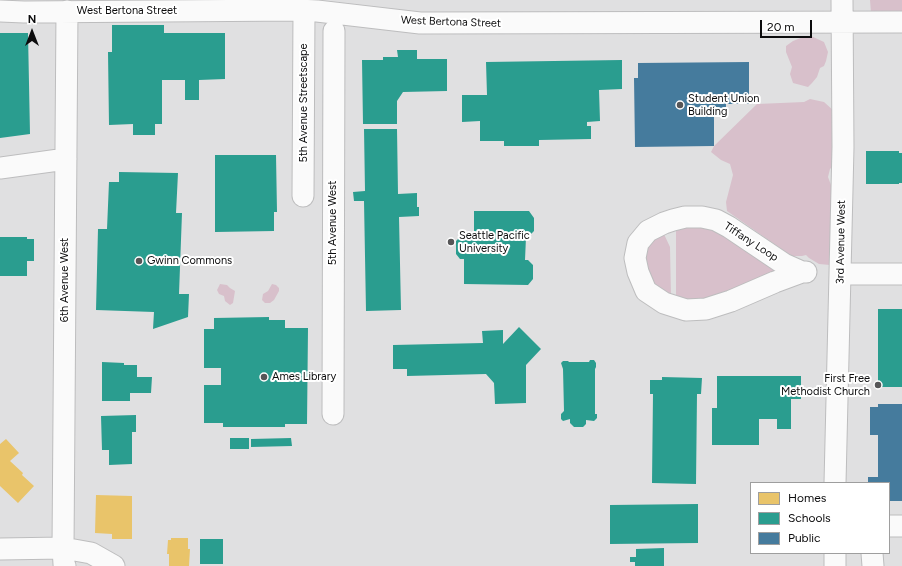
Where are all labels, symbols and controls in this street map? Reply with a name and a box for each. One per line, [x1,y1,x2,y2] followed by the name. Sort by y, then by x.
[77,4,177,18] street label: West Bertona Street
[12,12,52,52] north arrow
[762,12,814,38] scale bar
[28,13,36,26] text: N
[401,14,501,30] street label: West Bertona Street
[767,20,795,34] text: 20 m
[297,43,311,163] street label: 5th Avenue Streetscape
[688,92,759,118] place label: Student Union Building
[675,100,685,110] marker: Student Union Building
[326,181,340,265] street label: 5th Avenue West
[834,200,848,284] street label: 3rd Avenue West
[721,220,781,264] street label: Tiffany Loop
[459,229,530,255] place label: Seattle Pacific University
[446,237,456,247] marker: Seattle Pacific University
[58,238,72,322] street label: 6th Avenue West
[147,254,232,268] place label: Gwinn Commons
[134,256,144,266] marker: Gwinn Commons
[272,370,336,384] place label: Ames Library
[259,372,269,382] marker: Ames Library
[781,372,870,398] place label: First Free Methodist Church
[873,380,883,390] marker: First Free Methodist Church
[750,482,890,554] legend
[788,491,826,505] text: Homes
[788,511,831,525] text: Schools
[788,531,821,545] text: Public

